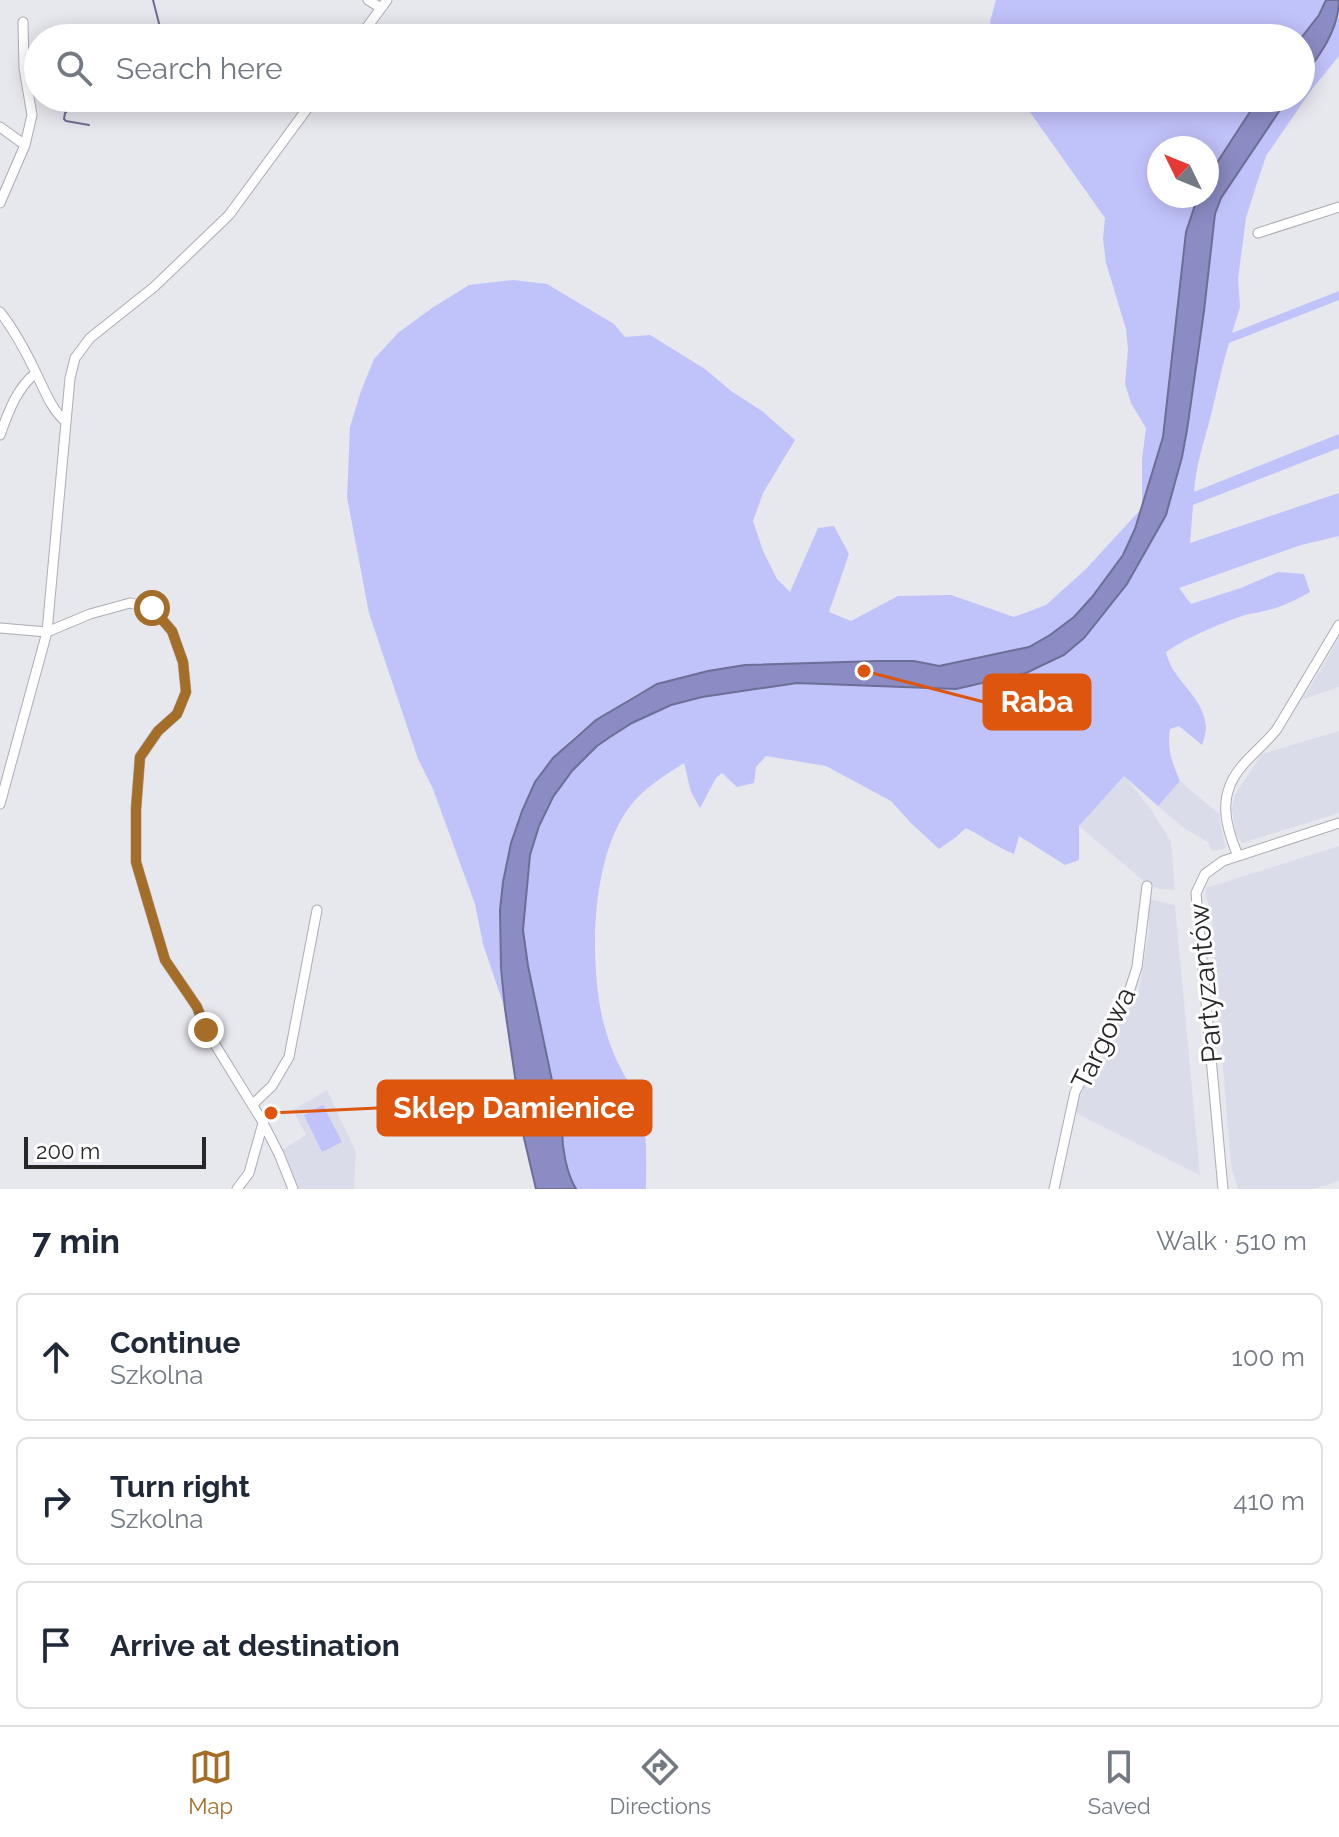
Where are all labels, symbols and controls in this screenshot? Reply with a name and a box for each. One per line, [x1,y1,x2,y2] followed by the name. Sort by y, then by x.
[24,24,1315,112] search box
[52,46,96,90] icon: search
[116,51,283,86] text: Search here
[1147,136,1219,208] north arrow
[134,590,170,626] route start
[984,675,1090,729] callout: Raba
[1000,684,1074,719] text: Raba
[1182,902,1229,1064] street label: Partyzantów
[1065,982,1142,1095] street label: Targowa
[188,1012,224,1048] route end
[378,1081,651,1135] callout: Sklep Damienice
[393,1090,635,1125] text: Sklep Damienice
[24,1133,206,1169] scale bar
[36,1138,100,1164] text: 200 m
[32,1221,120,1261] text: 7 min
[1156,1226,1307,1256] text: Walk · 510 m
[110,1325,241,1360] text: Continue
[34,1335,78,1379] icon: ahead
[1232,1342,1305,1372] text: 100 m
[110,1360,204,1390] text: Szkolna
[110,1469,250,1504] text: Turn right
[34,1479,78,1523] icon: right
[1233,1486,1305,1516] text: 410 m
[110,1504,204,1534] text: Szkolna
[34,1623,78,1667] icon: arrive
[110,1628,400,1663] text: Arrive at destination
[188,1745,233,1819] tab: Map
[610,1745,711,1819] tab: Directions
[1088,1745,1151,1819] tab: Saved

